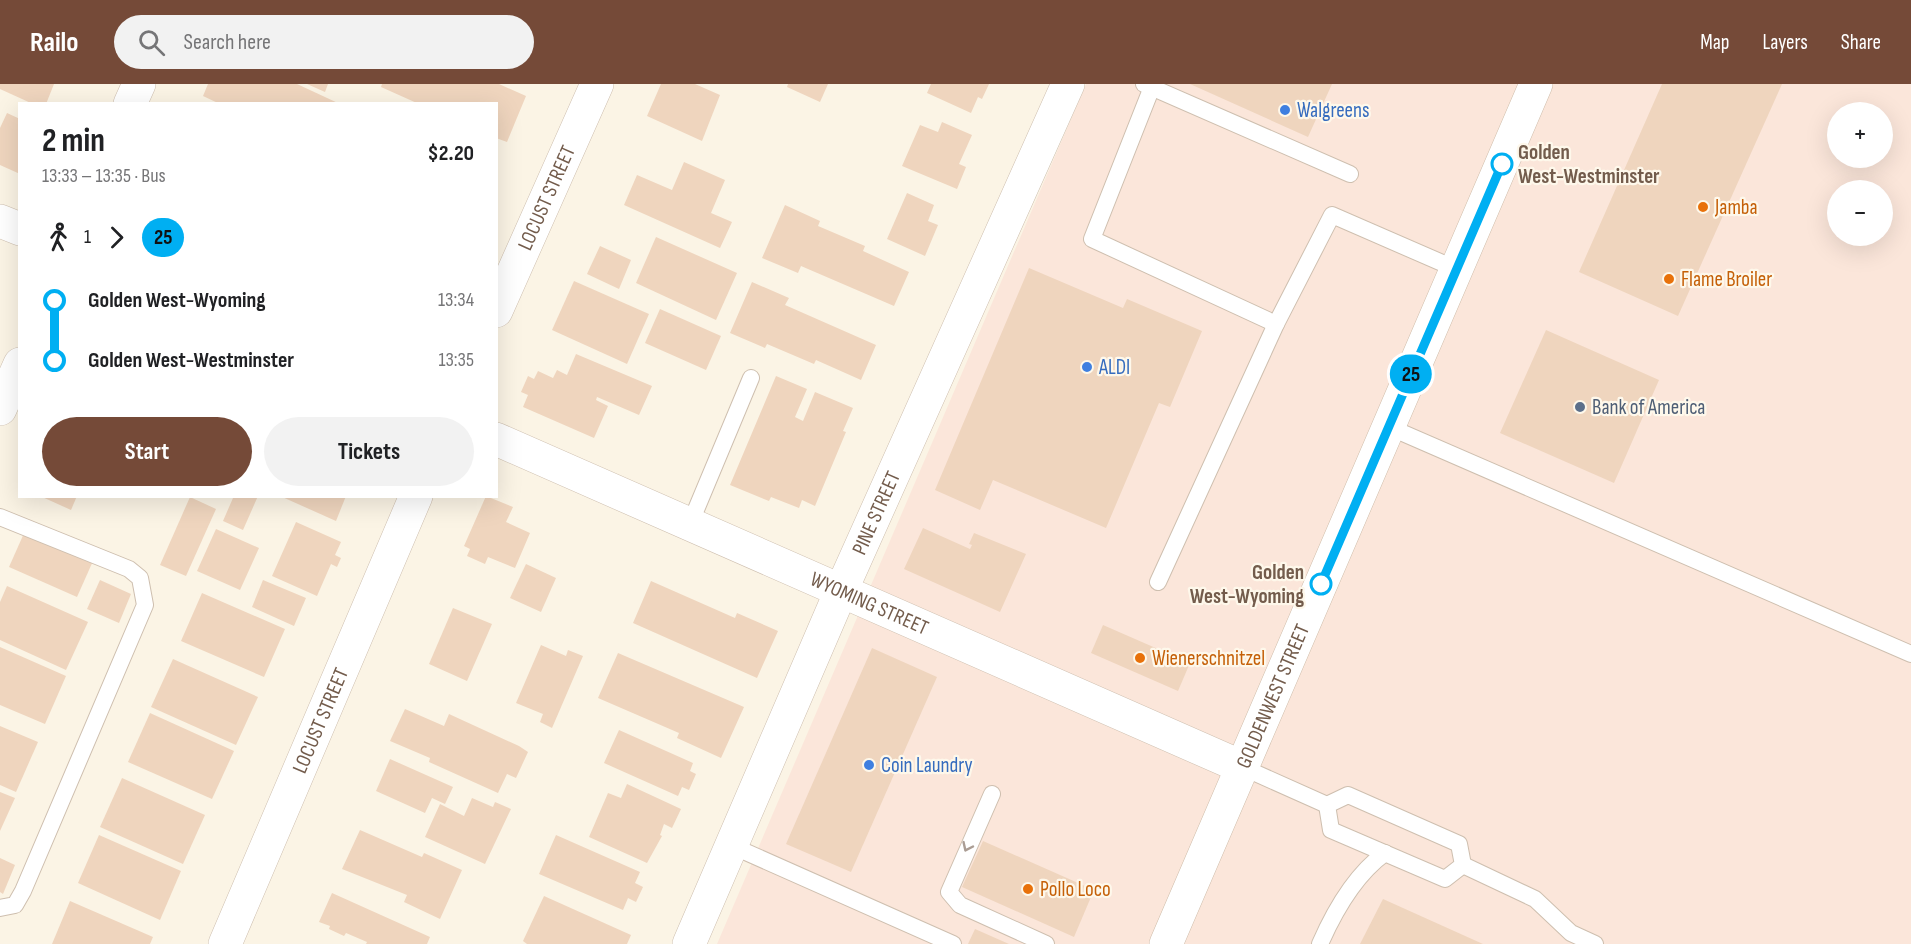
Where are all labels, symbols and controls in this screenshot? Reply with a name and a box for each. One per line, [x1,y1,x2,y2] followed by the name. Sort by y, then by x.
[114,15,534,69] search box
[30,26,78,59] text: Railo
[135,26,168,59] icon: search
[183,29,271,56] text: Search here
[1700,30,1729,55] text: Map
[1762,30,1808,55] text: Layers
[1841,30,1881,55] text: Share
[1297,98,1370,123] place label: Walgreens
[1827,102,1893,246] map controls
[1827,102,1893,168] button: +
[1278,103,1292,117] marker: Walgreens
[42,121,105,161] text: 2 min
[428,140,474,167] text: $2.20
[1518,140,1660,189] place label: Golden West-Westminster
[513,141,581,254] street label: LOCUST STREET
[1491,153,1513,175] marker: Golden West-Westminster
[42,164,166,188] text: 13:33 – 13:35 · Bus
[1827,180,1893,246] button: −
[1714,195,1758,220] place label: Jamba
[1696,200,1710,214] marker: Jamba
[42,221,75,254] icon: walk
[100,221,133,254] icon: forward
[84,225,91,249] text: 1
[154,225,172,250] text: 25
[1681,267,1772,292] place label: Flame Broiler
[1662,272,1676,286] marker: Flame Broiler
[88,287,266,314] text: Golden West-Wyoming
[438,288,474,312] text: 13:34
[88,347,294,374] text: Golden West-Westminster
[438,348,474,372] text: 13:35
[1384,354,1438,394] line badge: 25
[1098,355,1130,380] place label: ALDI
[1080,360,1094,374] marker: ALDI
[1402,362,1420,387] text: 25
[1592,395,1705,420] place label: Bank of America
[1573,400,1587,414] marker: Bank of America
[42,417,252,486] button: Start
[264,417,474,486] button: Tickets
[847,467,906,559] street label: PINE STREET
[1190,560,1304,609] place label: Golden West-Wyoming
[806,567,933,641] street label: WYOMING STREET
[1310,573,1332,595] marker: Golden West-Wyoming
[1231,620,1315,772] street label: GOLDENWEST STREET
[1152,646,1265,671] place label: Wienerschnitzel
[1133,651,1147,665] marker: Wienerschnitzel
[287,664,354,777] street label: LOCUST STREET
[881,753,973,778] place label: Coin Laundry
[862,758,876,772] marker: Coin Laundry
[963,840,975,851] one-way arrow
[1040,877,1111,902] place label: Pollo Loco
[1021,882,1035,896] marker: Pollo Loco

